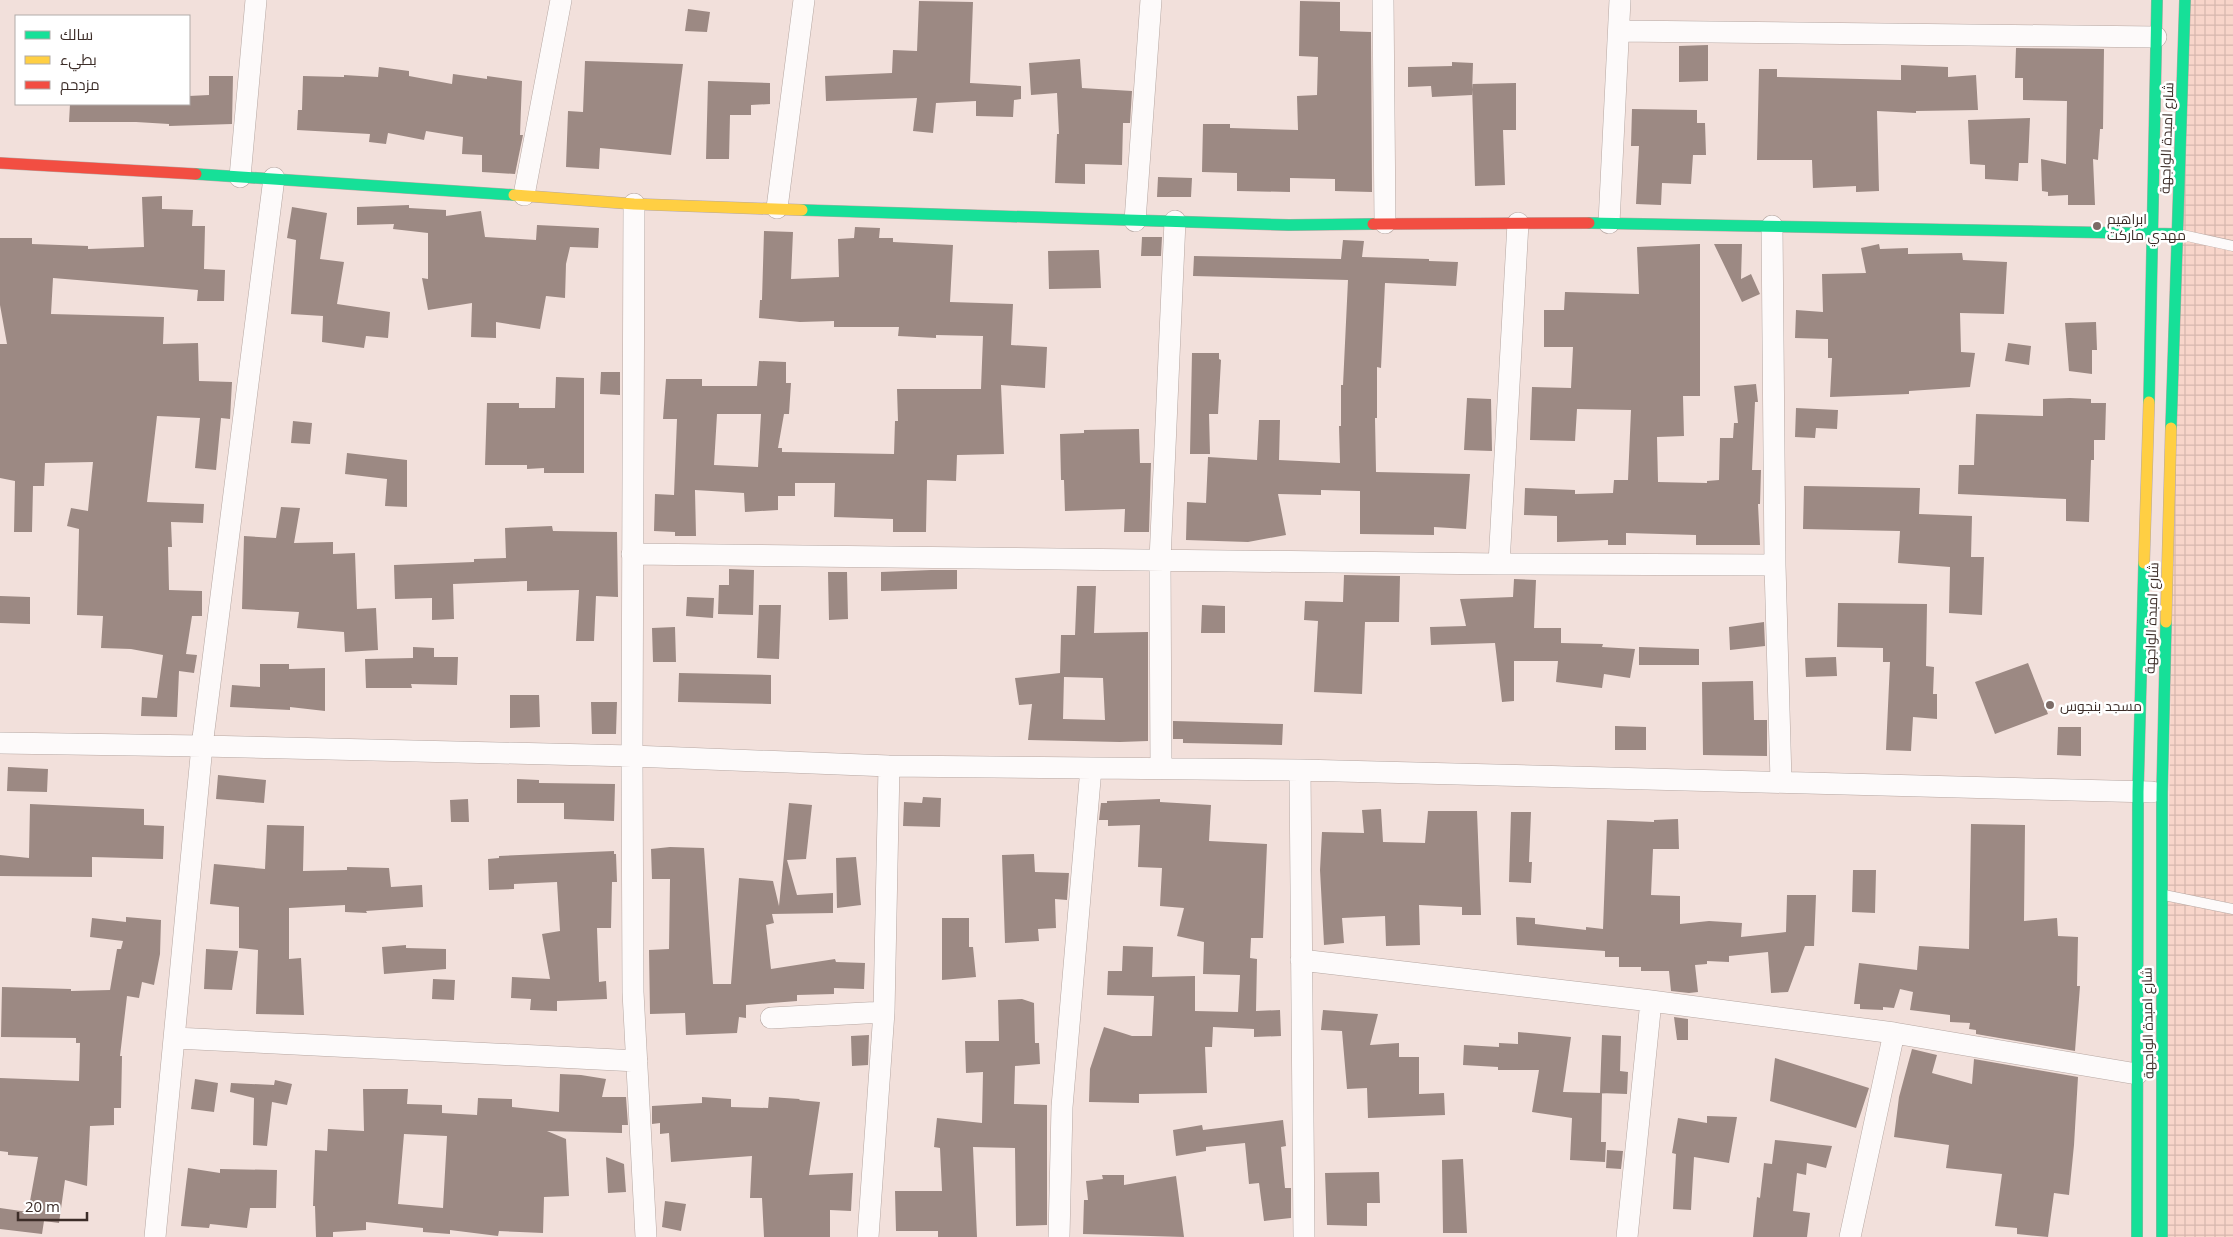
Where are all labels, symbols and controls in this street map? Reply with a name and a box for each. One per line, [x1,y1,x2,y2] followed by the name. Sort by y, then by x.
[15,15,190,105] legend
[60,24,93,44] text: سالك
[60,49,97,72] text: بطيء
[60,74,100,95] text: مزدحم
[2155,82,2177,194] street label: شارع امبدة الواجهة
[2107,209,2186,247] place label: ابراهيم مهدي ماركت
[2091,220,2103,232] marker: ابراهيم مهدي ماركت
[2140,562,2162,674] street label: شارع امبدة الواجهة
[2060,696,2142,715] place label: مسجد بنجوس
[2044,699,2056,711] marker: مسجد بنجوس
[2137,967,2157,1079] street label: شارع امبدة الواجهة
[18,1190,86,1222] scale bar
[25,1196,60,1216] text: 20 m

